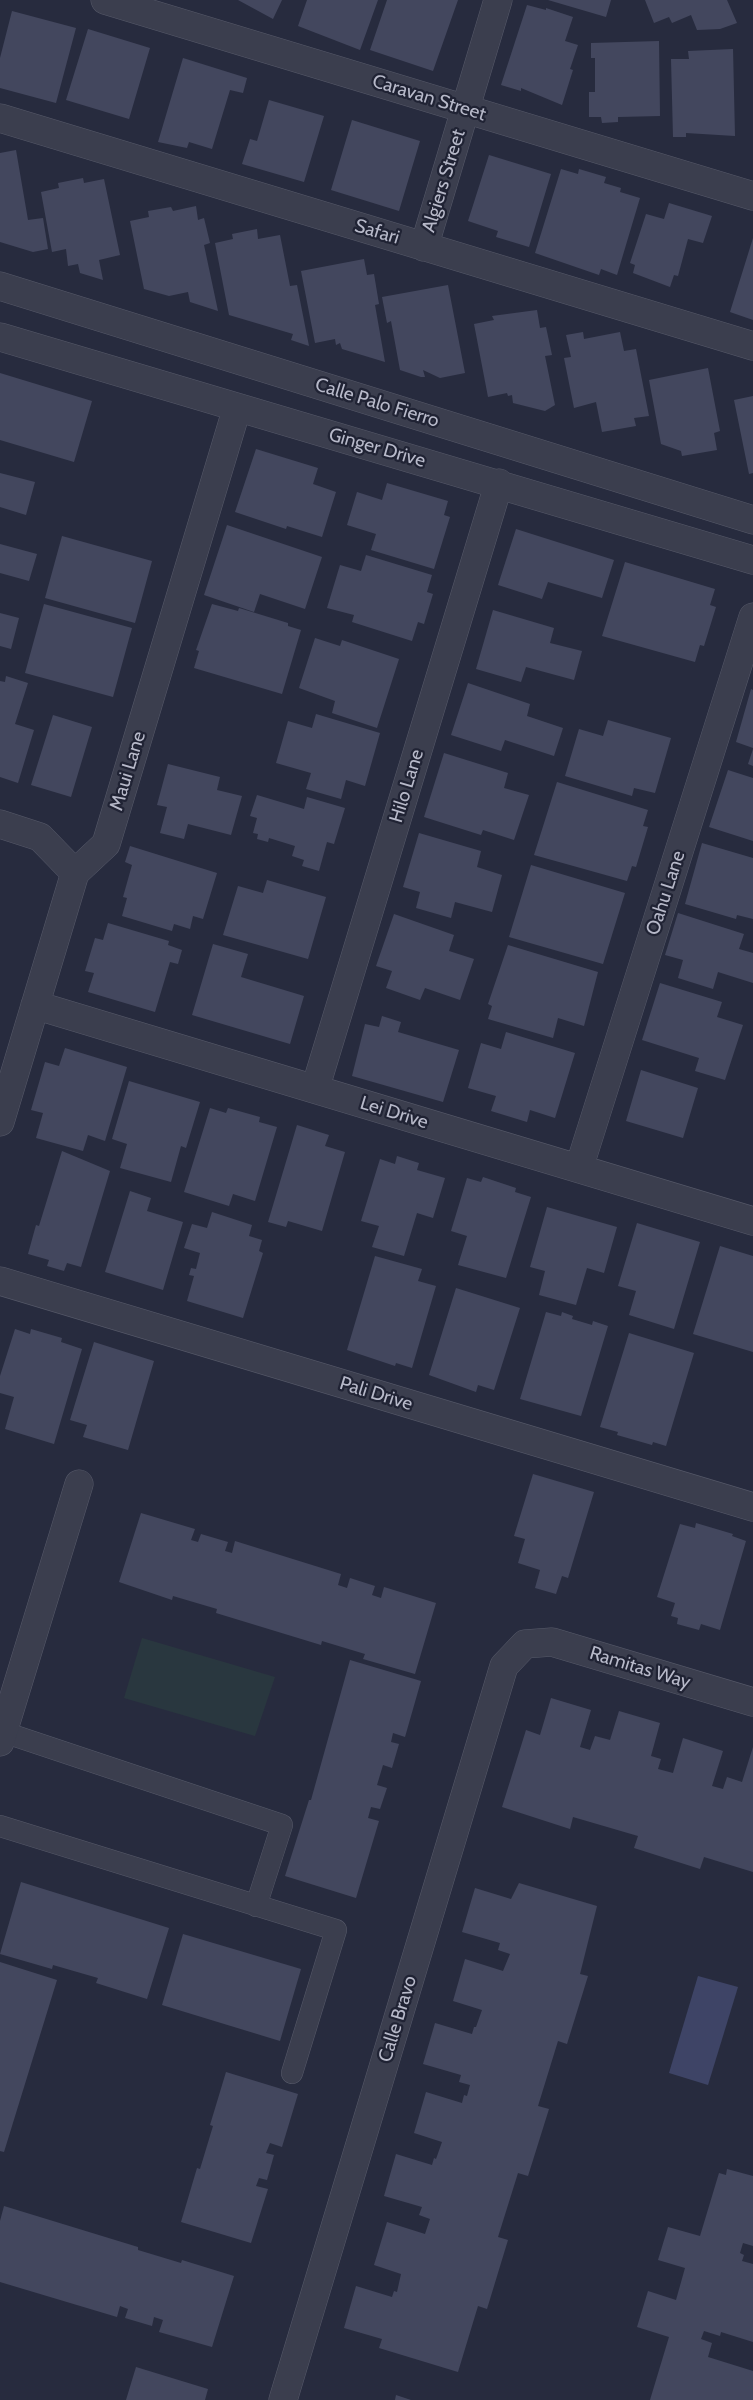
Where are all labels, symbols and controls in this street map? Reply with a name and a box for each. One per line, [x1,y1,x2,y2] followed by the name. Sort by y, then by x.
[369,70,489,126] street label: Caravan Street
[418,127,470,235] street label: Algiers Street
[352,214,402,250] street label: Safari
[312,373,442,433] street label: Calle Palo Fierro
[326,423,428,473] street label: Ginger Drive
[105,729,151,813] street label: Maui Lane
[385,747,429,825] street label: Hilo Lane
[642,848,690,938] street label: Oahu Lane
[357,1092,431,1134] street label: Lei Drive
[337,1372,415,1416] street label: Pali Drive
[587,1642,693,1694] street label: Ramitas Way
[374,1973,422,2065] street label: Calle Bravo

